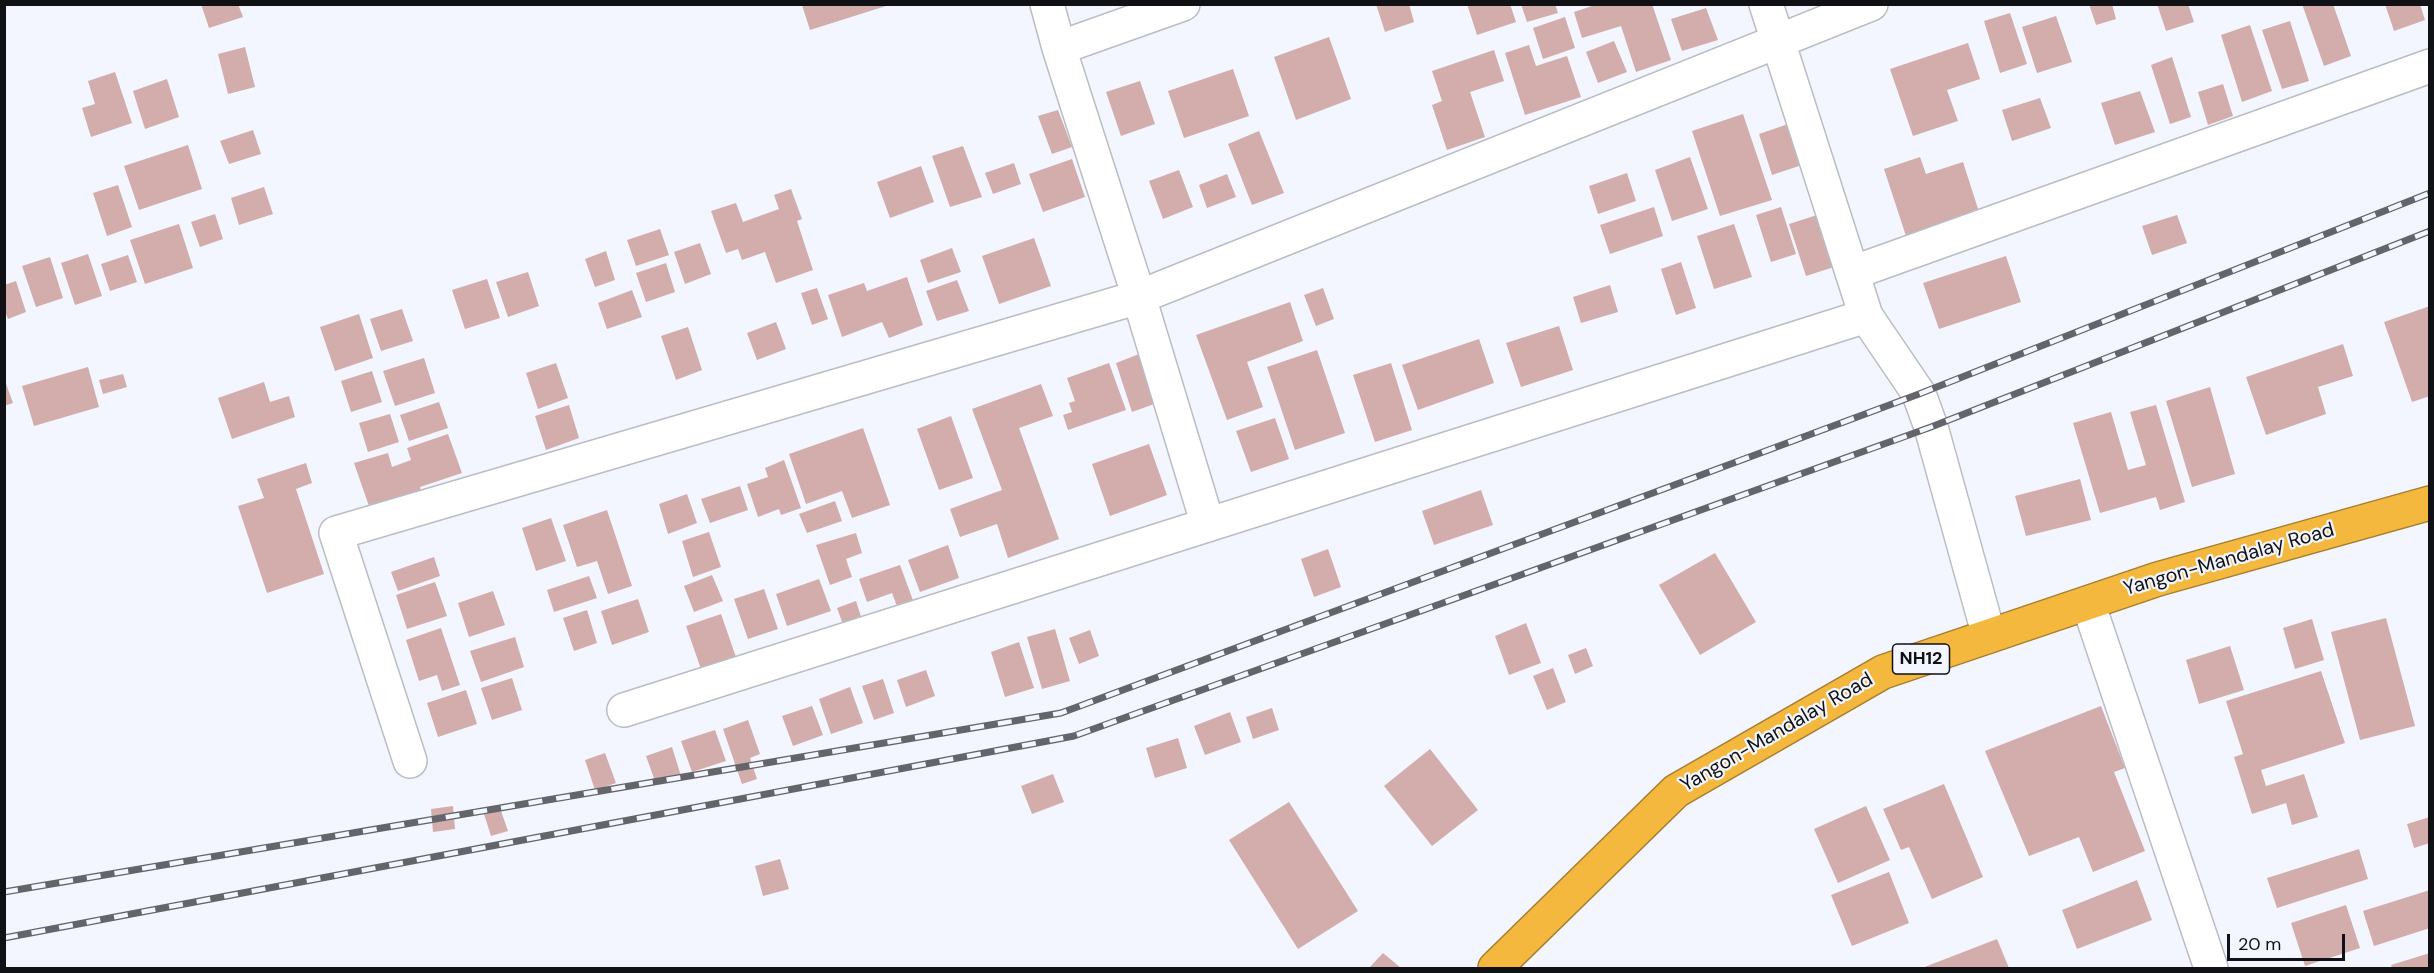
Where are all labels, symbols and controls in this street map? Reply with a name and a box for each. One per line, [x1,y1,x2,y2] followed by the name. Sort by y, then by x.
[2121,518,2337,602] street label: Yangon-Mandalay Road
[1892,644,1950,674] road number: NH12
[1677,668,1877,798] street label: Yangon-Mandalay Road
[2230,922,2348,960] scale bar
[2238,932,2281,956] text: 20 m

